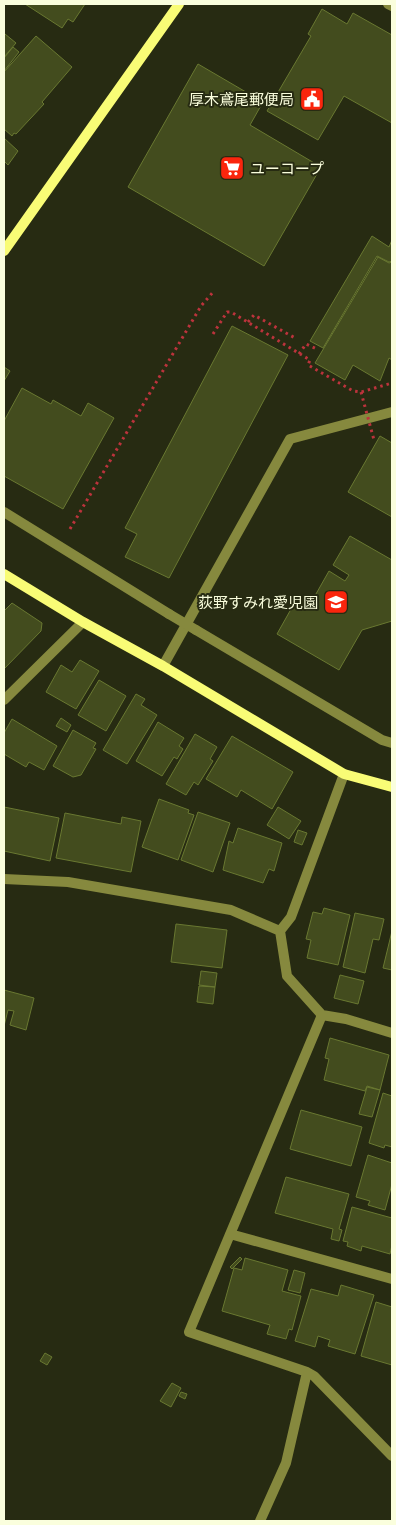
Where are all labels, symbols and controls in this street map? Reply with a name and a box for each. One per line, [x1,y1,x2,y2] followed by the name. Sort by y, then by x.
[299,86,325,112] public building icon: 厚木鳶尾郵便局
[189,90,294,109] place label: 厚木鳶尾郵便局
[219,155,245,181] supermarket icon: ユーコープ
[250,159,324,178] place label: ユーコープ
[323,589,349,615] school or university icon: 荻野すみれ愛児園
[198,593,318,612] place label: 荻野すみれ愛児園

